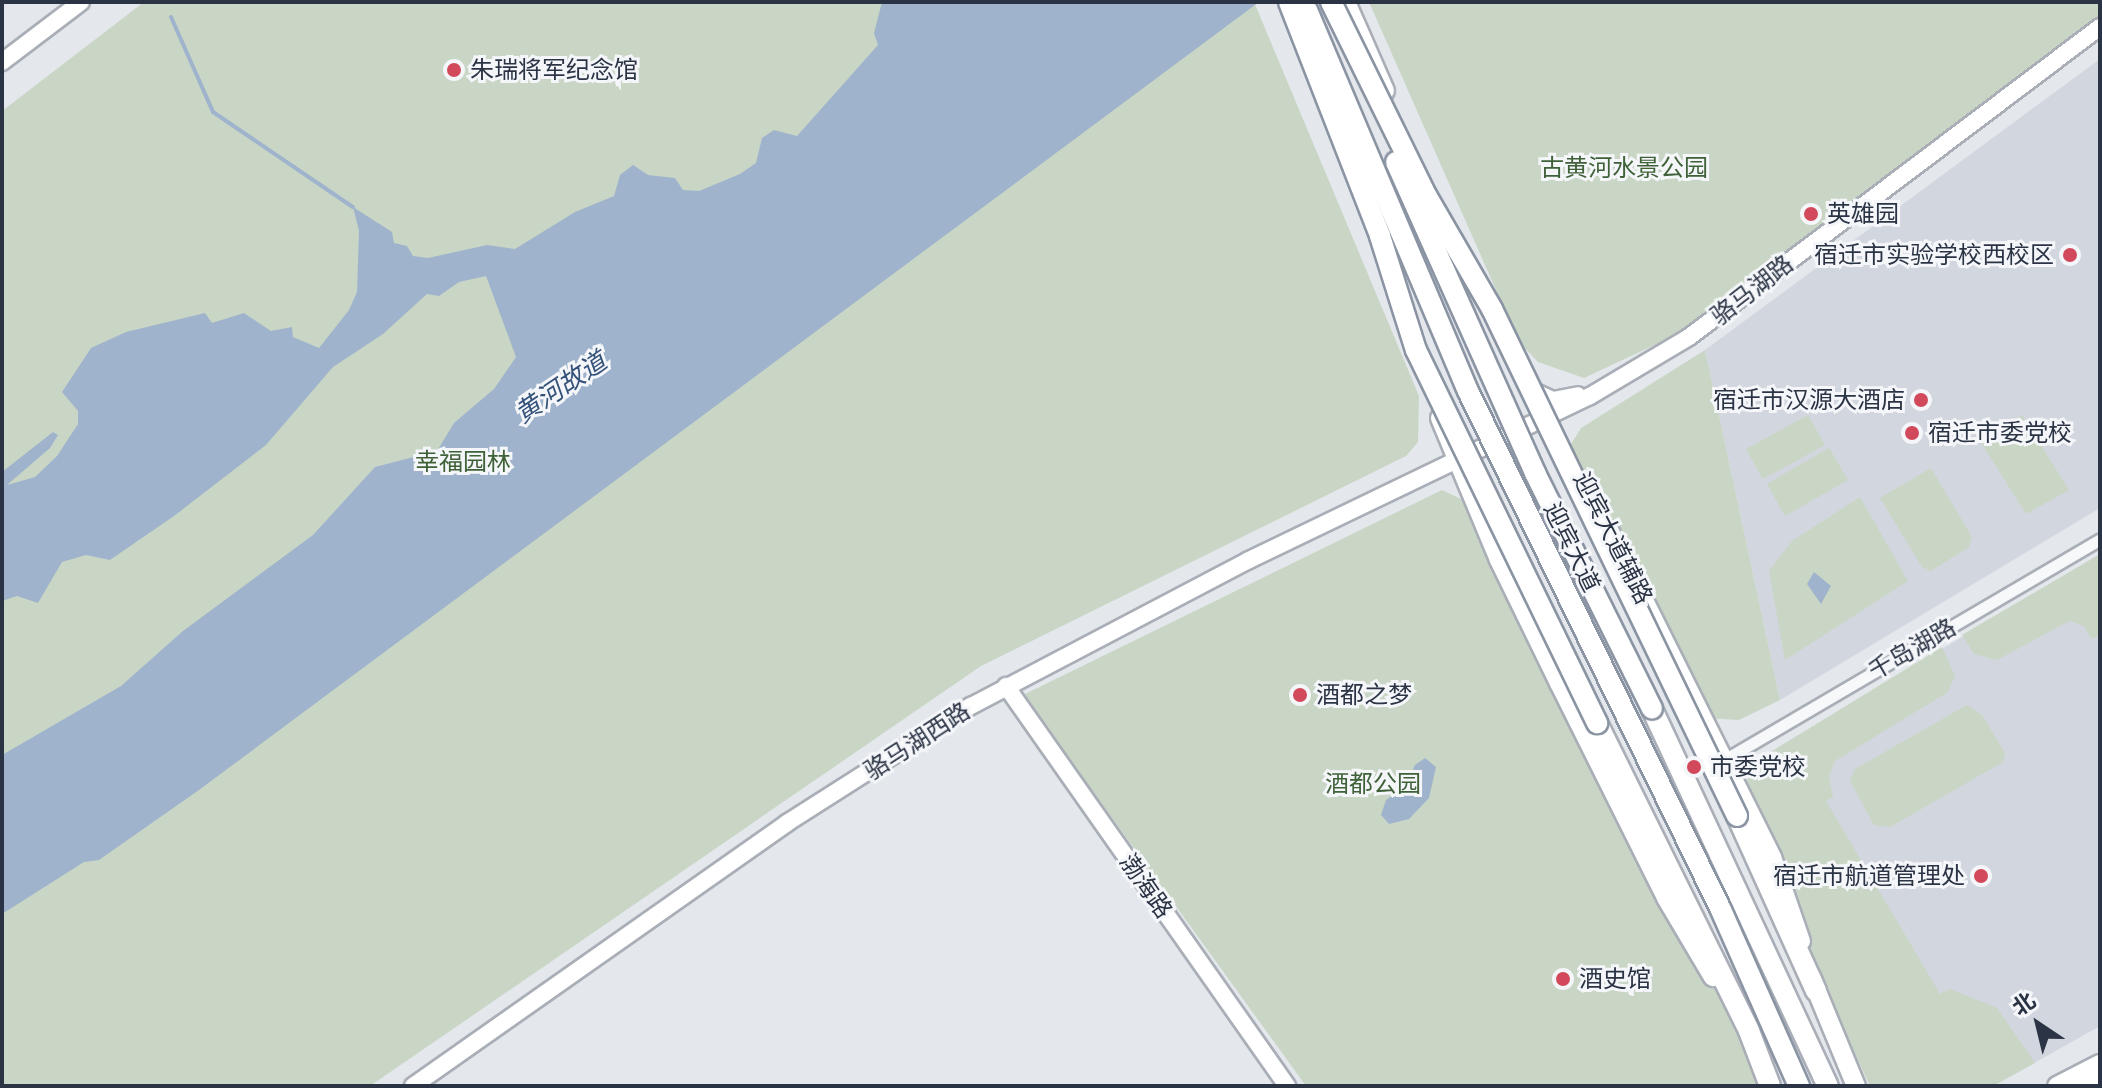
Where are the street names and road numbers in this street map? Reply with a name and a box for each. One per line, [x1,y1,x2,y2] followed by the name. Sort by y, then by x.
[1705,249,1799,331] street label: 骆马湖路
[1567,467,1659,609] street label: 迎宾大道辅路
[1538,498,1606,596] street label: 迎宾大道
[1863,613,1961,685] street label: 千岛湖路
[859,696,975,786] street label: 骆马湖西路
[1114,848,1178,924] street label: 渤海路

